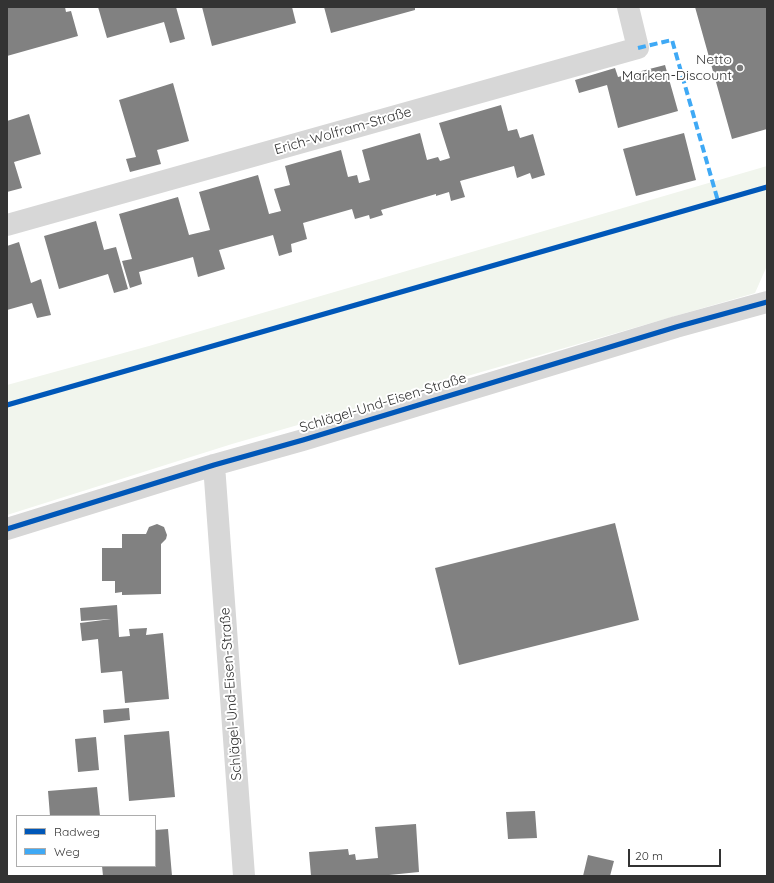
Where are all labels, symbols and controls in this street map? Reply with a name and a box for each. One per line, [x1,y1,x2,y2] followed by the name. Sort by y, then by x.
[622,52,732,84] place label: Netto Marken-Discount
[735,63,745,73] marker: Netto Marken-Discount
[273,103,413,159] street label: Erich-Wolfram-Straße
[298,370,468,436] street label: Schlägel-Und-Eisen-Straße
[217,607,245,781] street label: Schlägel-Und-Eisen-Straße
[16,815,156,867] legend
[54,824,100,839] text: Radweg
[630,841,723,867] scale bar
[54,844,80,859] text: Weg
[635,848,663,863] text: 20 m

